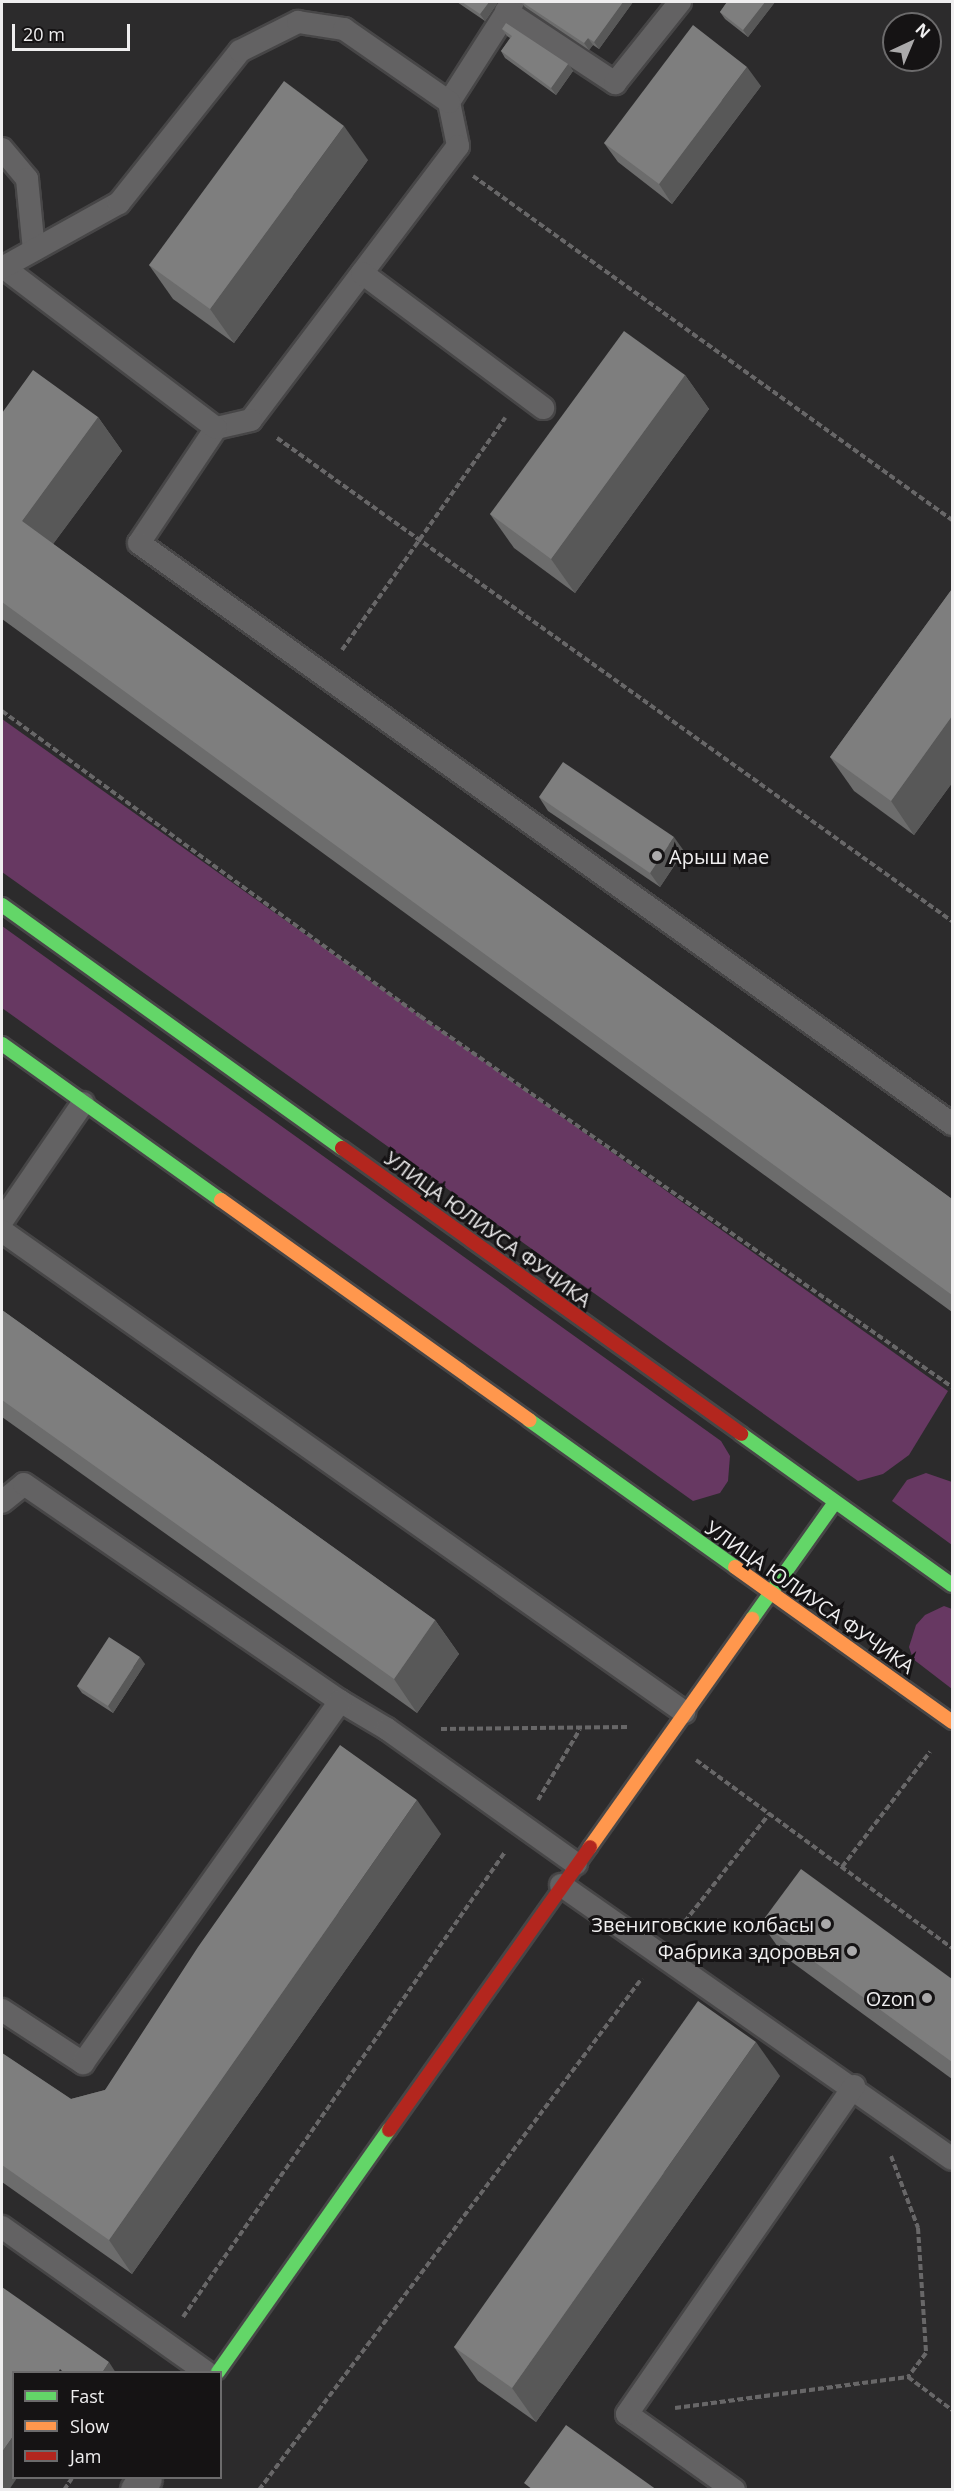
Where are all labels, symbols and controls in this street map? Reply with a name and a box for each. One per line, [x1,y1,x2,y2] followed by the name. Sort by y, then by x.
[15,12,134,50] scale bar
[882,12,942,72] north arrow
[911,18,935,43] text: N
[23,22,65,46] text: 20 m
[669,844,769,868] place label: Арыш мае
[650,849,664,863] marker: Арыш мае
[380,1146,596,1312] street label: УЛИЦА ЮЛИУСА ФУЧИКА
[701,1516,919,1678] street label: УЛИЦА ЮЛИУСА ФУЧИКА
[591,1912,814,1936] place label: Звениговские колбасы
[819,1917,833,1931] marker: Звениговские колбасы
[658,1939,840,1963] place label: Фабрика здоровья
[845,1944,859,1958] marker: Фабрика здоровья
[866,1986,915,2010] place label: Ozon
[920,1991,934,2005] marker: Ozon
[12,2371,222,2479] legend
[70,2384,104,2408] text: Fast
[70,2414,109,2438] text: Slow
[70,2444,102,2468] text: Jam

